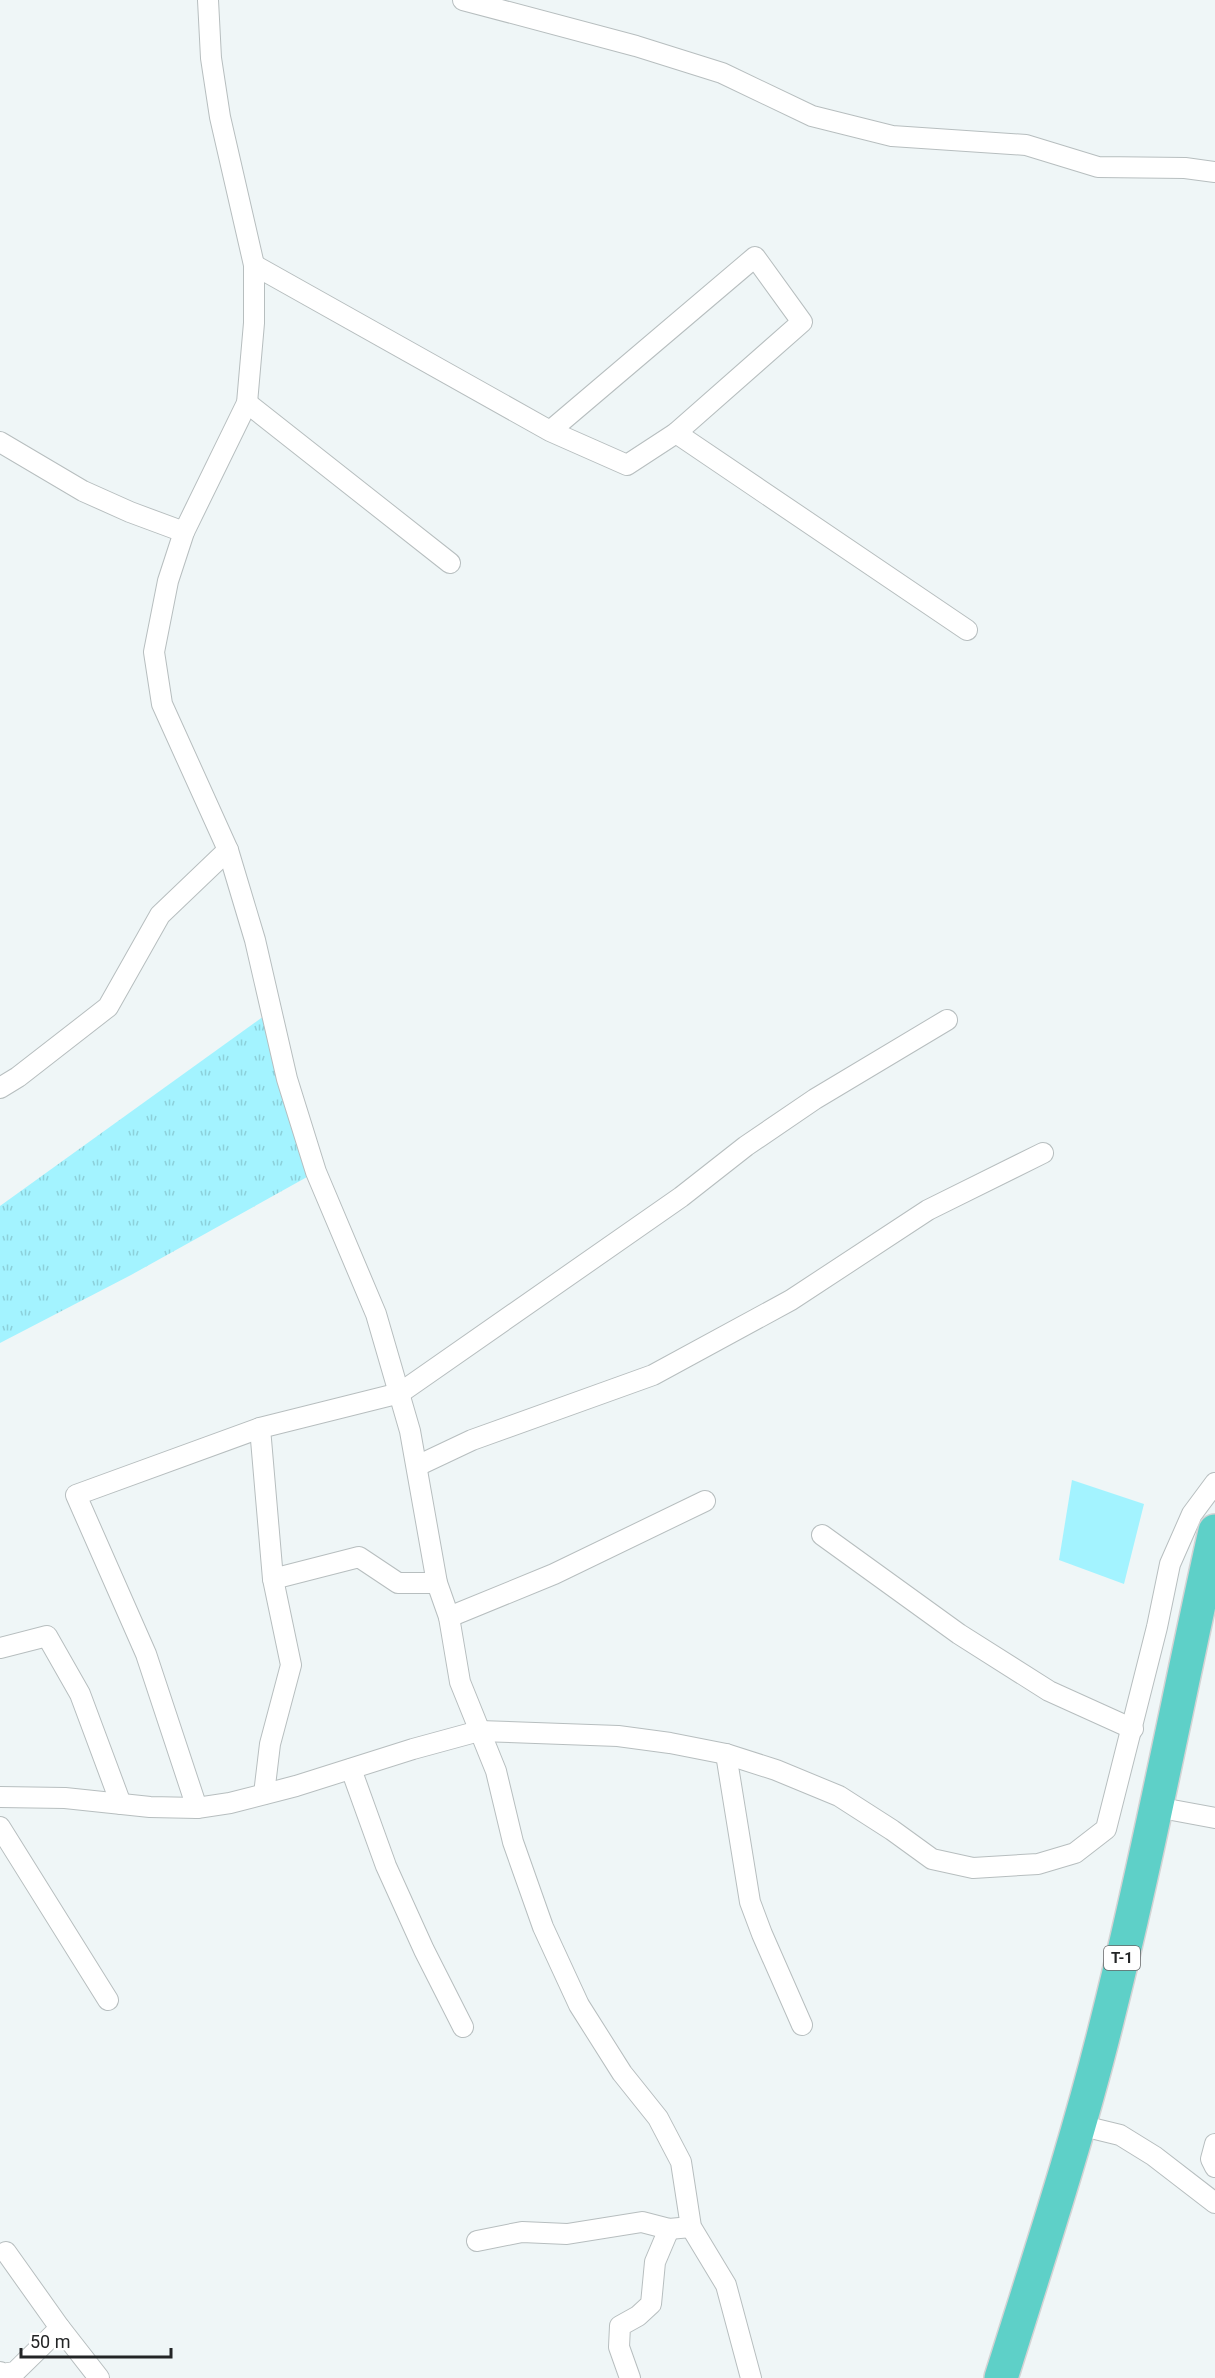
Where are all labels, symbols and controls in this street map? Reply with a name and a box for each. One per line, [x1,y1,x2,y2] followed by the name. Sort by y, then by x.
[1104,1946,1140,1970] road number: T-1
[21,2321,171,2359] scale bar
[30,2331,70,2352] text: 50 m

